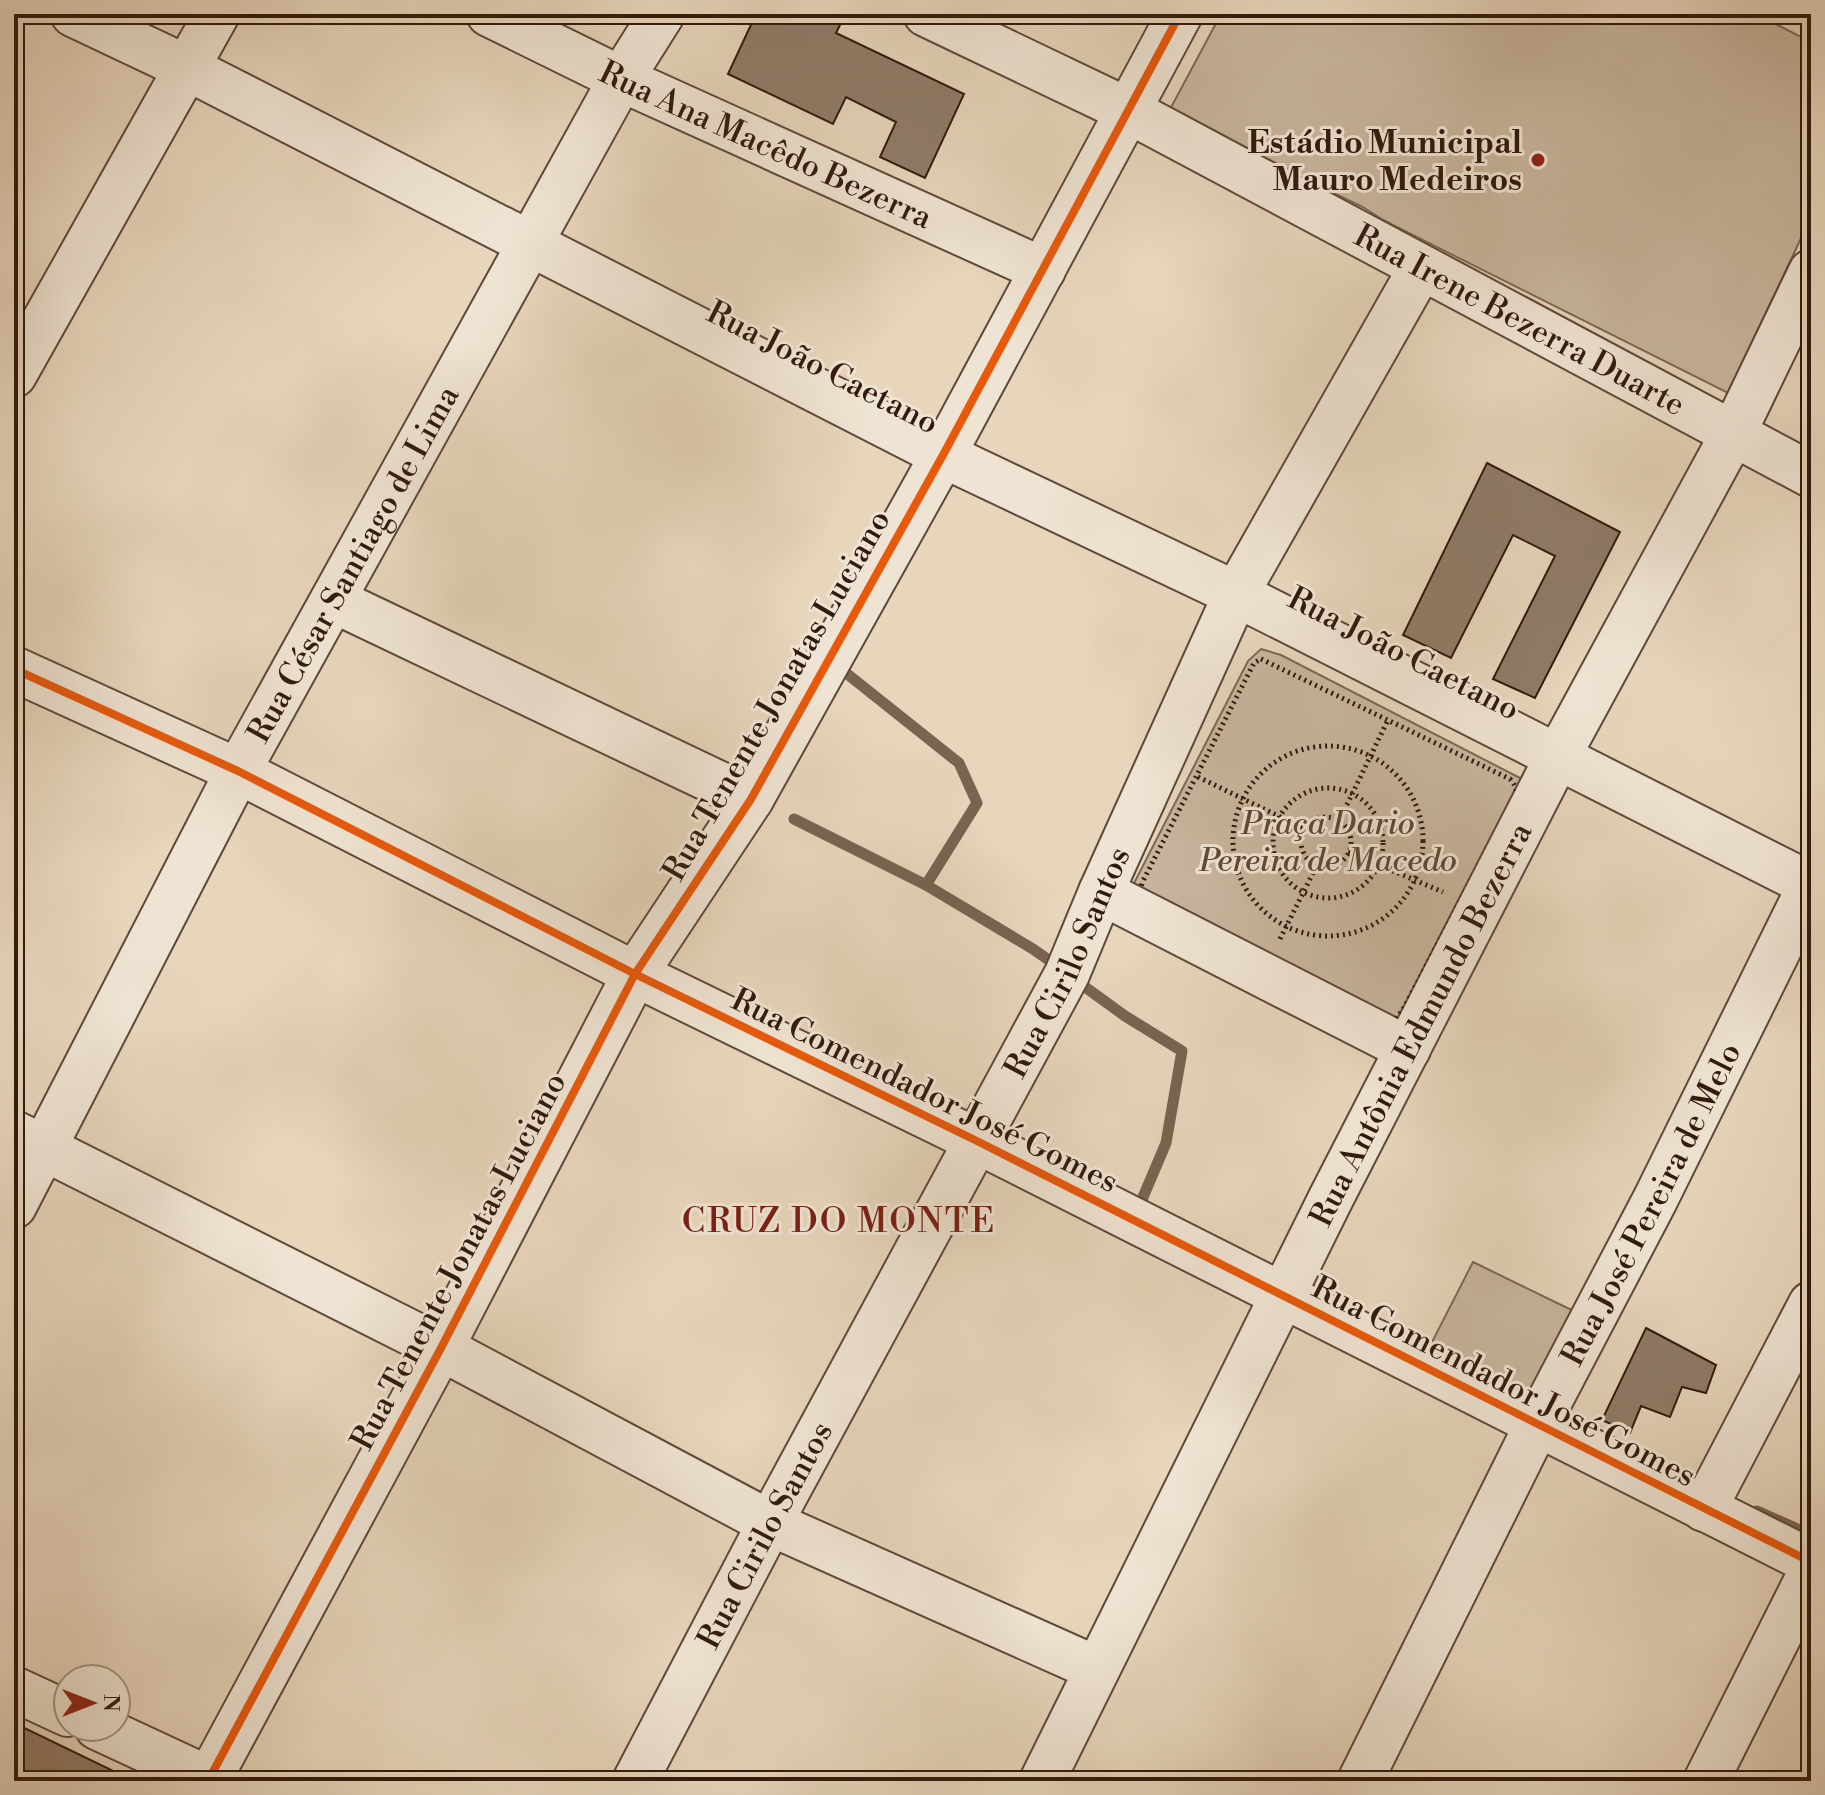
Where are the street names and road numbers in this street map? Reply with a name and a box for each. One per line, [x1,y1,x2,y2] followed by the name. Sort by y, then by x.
[592,52,939,238] street label: Rua Ana Macêdo Bezerra
[1347,216,1692,425] street label: Rua Irene Bezerra Duarte
[700,292,945,444] street label: Rua João Caetano
[239,378,469,750] street label: Rua César Santiago de Lima
[654,503,900,888] street label: Rua Tenente Jonatas Luciano
[1281,578,1526,730] street label: Rua João Caetano
[1301,815,1542,1233] street label: Rua Antônia Edmundo Bezerra
[996,841,1140,1085] street label: Rua Cirilo Santos
[725,980,1125,1202] street label: Rua Comendador José Gomes
[1553,1036,1750,1373] street label: Rua José Pereira de Melo
[342,1066,576,1457] street label: Rua Tenente Jonatas Luciano
[1305,1267,1702,1496] street label: Rua Comendador José Gomes
[689,1415,842,1656] street label: Rua Cirilo Santos

